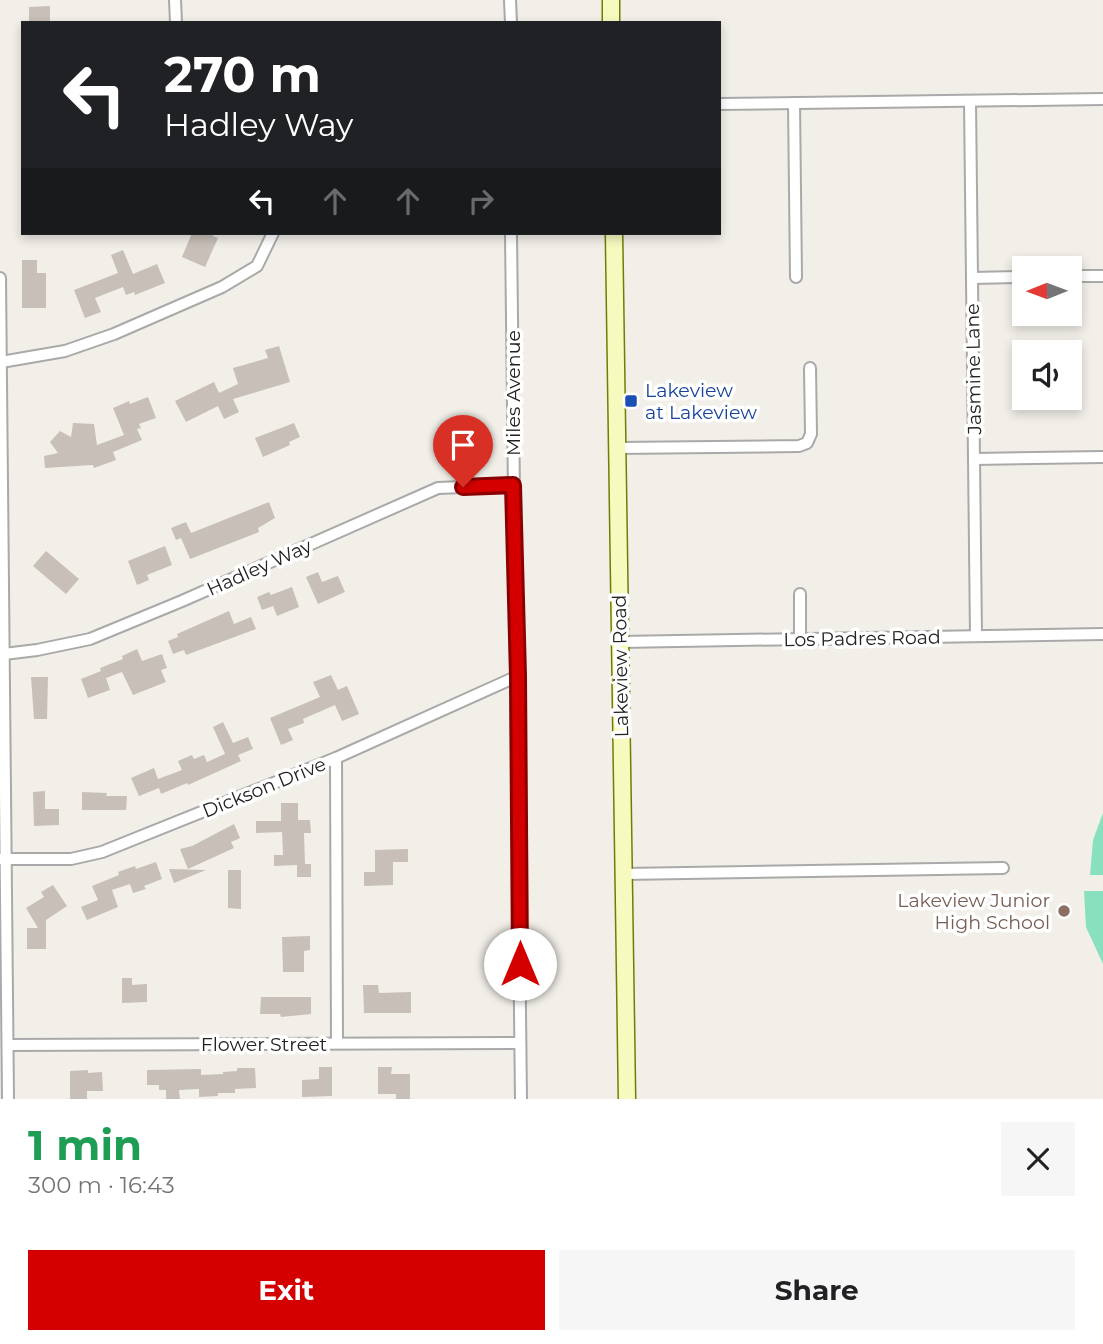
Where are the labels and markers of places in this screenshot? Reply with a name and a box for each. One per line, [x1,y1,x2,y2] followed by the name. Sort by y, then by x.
[645,379,757,424] place label: Lakeview at Lakeview
[623,393,639,409] marker: Lakeview at Lakeview
[433,415,493,487] pin
[897,889,1050,934] place label: Lakeview Junior High School
[1056,903,1072,919] marker: Lakeview Junior High School

